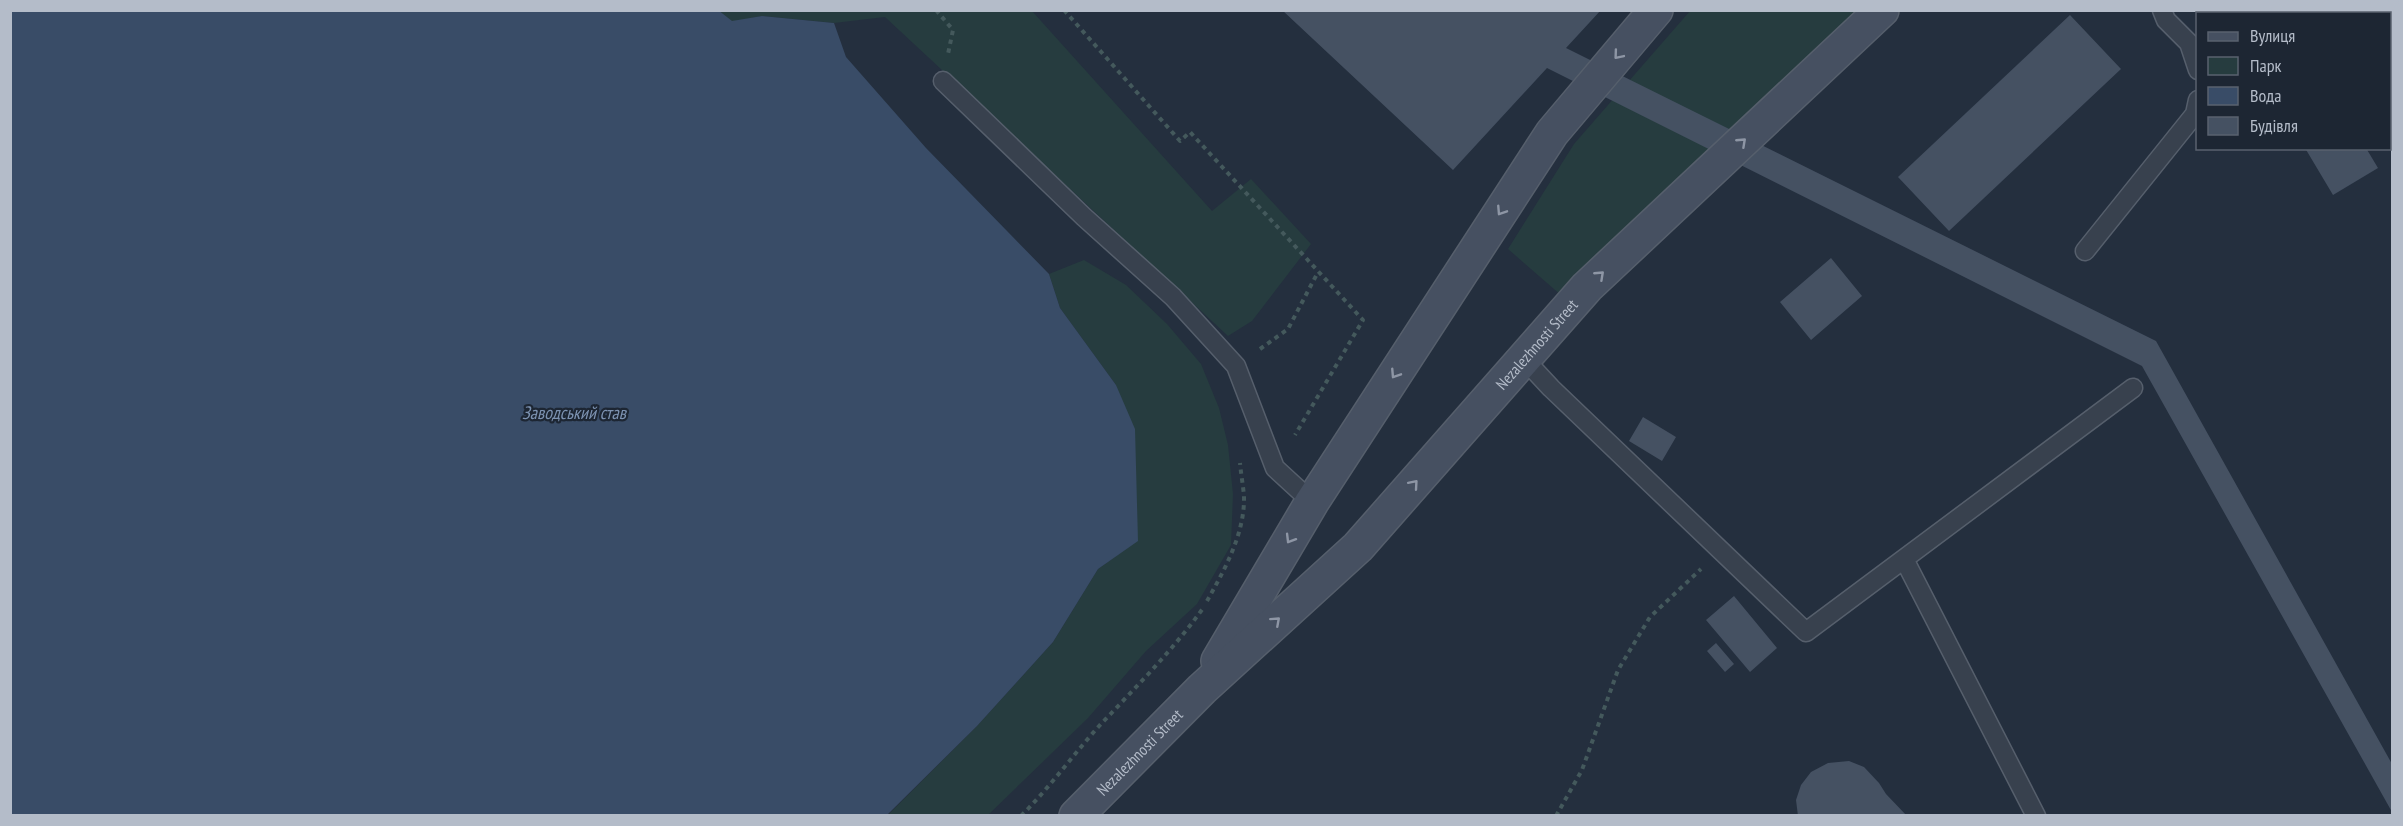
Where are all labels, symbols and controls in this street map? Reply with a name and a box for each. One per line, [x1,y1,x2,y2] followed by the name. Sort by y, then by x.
[2196,12,2391,150] legend
[2250,24,2295,47] text: Вулиця
[1614,48,1625,59] one-way arrow
[2250,54,2281,77] text: Парк
[2250,84,2281,107] text: Вода
[2250,114,2298,137] text: Будівля
[1735,138,1746,149] one-way arrow
[1497,205,1509,215] one-way arrow
[1592,272,1603,283] one-way arrow
[1491,294,1582,394] street label: Nezalezhnosti Street
[1391,368,1402,379] one-way arrow
[522,401,628,424] water label: Заводський став
[1407,480,1418,491] one-way arrow
[1286,533,1298,543] one-way arrow
[1270,617,1280,628] one-way arrow
[1092,704,1187,800] street label: Nezalezhnosti Street

